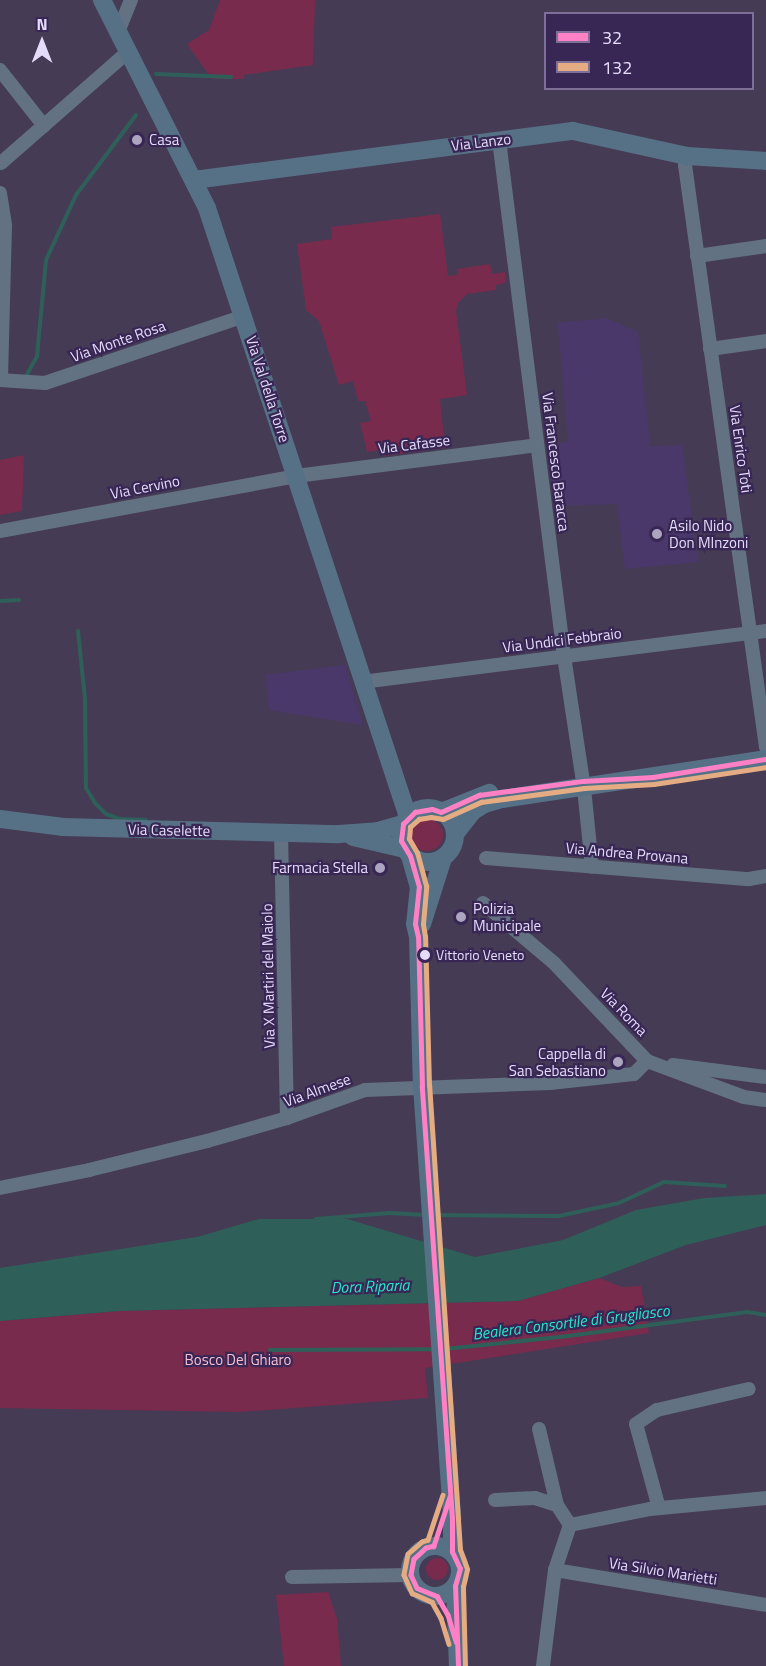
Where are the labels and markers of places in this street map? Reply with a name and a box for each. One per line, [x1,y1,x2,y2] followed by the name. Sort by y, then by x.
[149,131,179,149] place label: Casa
[130,133,144,147] marker: Casa
[669,516,748,551] place label: Asilo Nido Don MInzoni
[650,527,664,541] marker: Asilo Nido Don MInzoni
[272,859,368,877] place label: Farmacia Stella
[373,861,387,875] marker: Farmacia Stella
[473,899,541,934] place label: Polizia Municipale
[454,910,468,924] marker: Polizia Municipale
[436,947,524,963] place label: Vittorio Veneto
[419,949,431,961] marker: Vittorio Veneto
[509,1044,606,1079] place label: Cappella di San Sebastiano
[611,1055,625,1069] marker: Cappella di San Sebastiano

